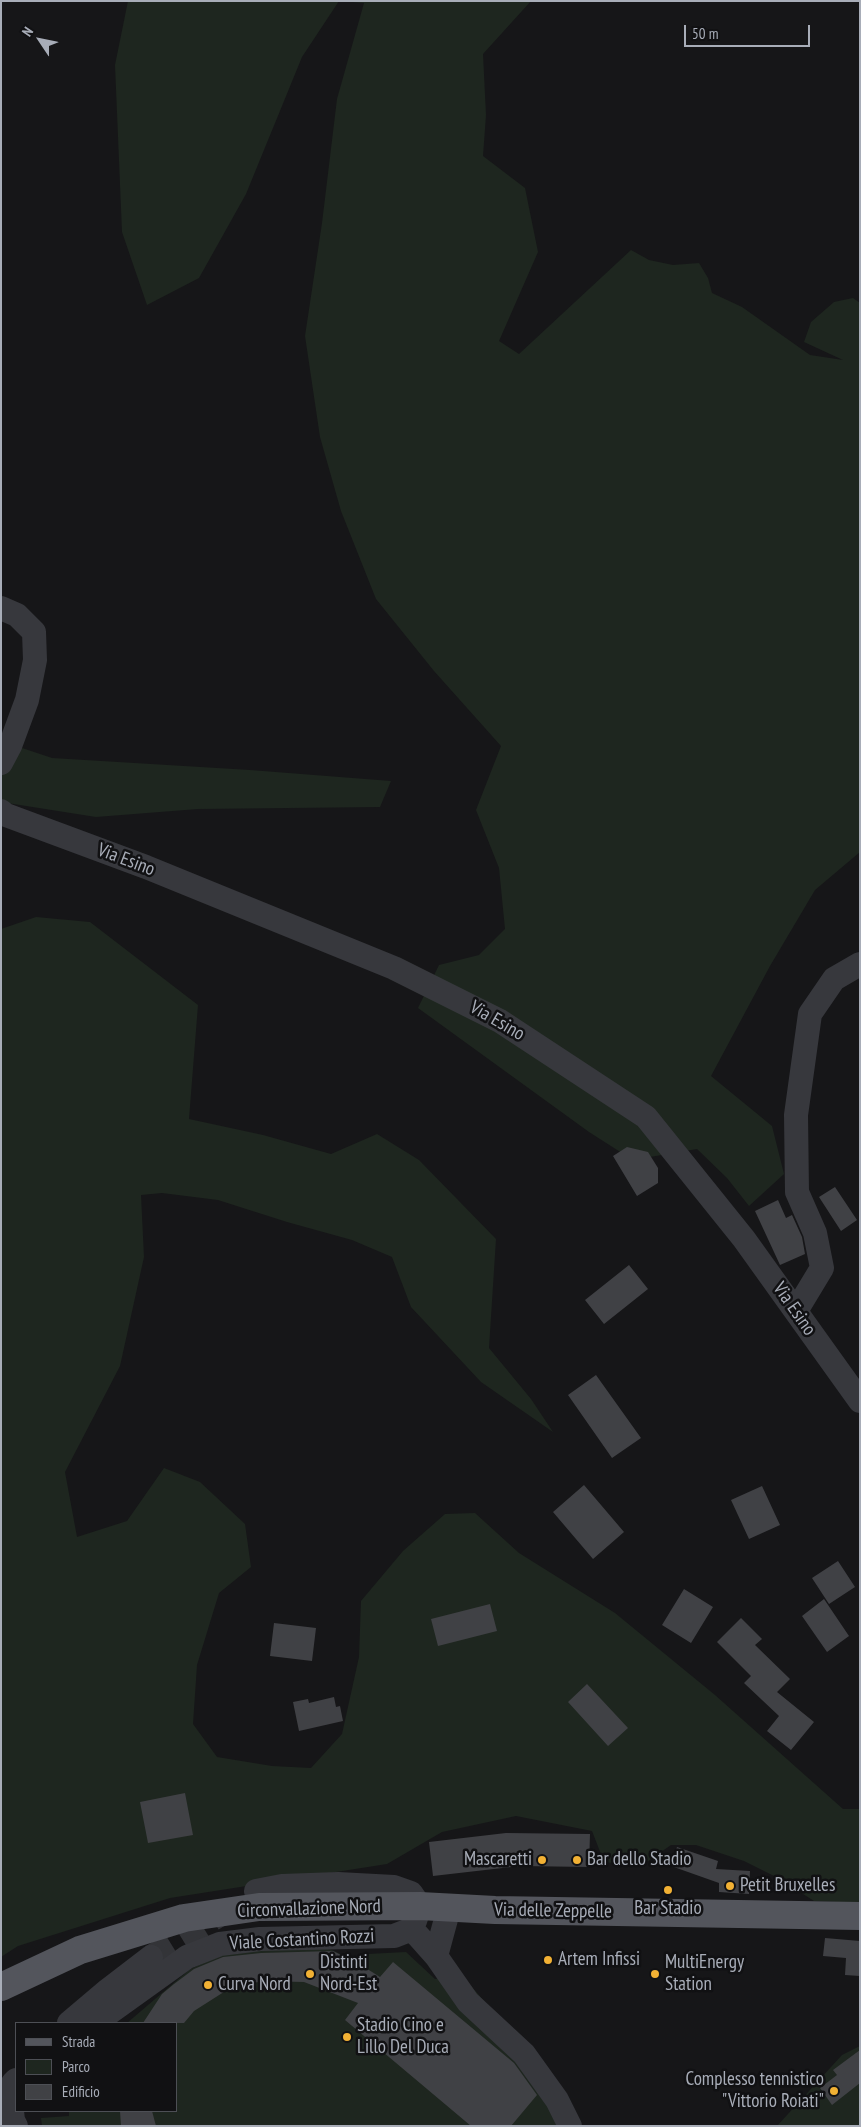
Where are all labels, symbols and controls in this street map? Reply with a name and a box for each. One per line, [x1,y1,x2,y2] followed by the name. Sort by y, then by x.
[15,15,65,65] north arrow
[686,15,812,47] scale bar
[18,23,37,40] text: N
[692,24,718,43] text: 50 m
[94,839,158,881] street label: Via Esino
[465,996,529,1046] street label: Via Esino
[768,1278,820,1340] street label: Via Esino
[464,1849,532,1871] place label: Mascaretti
[587,1849,691,1871] place label: Bar dello Stadio
[536,1854,548,1866] marker: Mascaretti
[571,1854,583,1866] marker: Bar dello Stadio
[740,1875,835,1897] place label: Petit Bruxelles
[724,1880,736,1892] marker: Petit Bruxelles
[662,1884,674,1896] marker: Bar Stadio
[237,1895,381,1923] street label: Circonvallazione Nord
[634,1898,702,1920] place label: Bar Stadio
[494,1899,612,1923] street label: Via delle Zeppelle
[229,1925,375,1955] street label: Viale Costantino Rozzi
[558,1949,640,1971] place label: Artem Infissi
[320,1952,377,1996] place label: Distinti Nord-Est
[665,1952,744,1996] place label: MultiEnergy Station
[542,1954,554,1966] marker: Artem Infissi
[304,1968,316,1980] marker: Distinti Nord-Est
[649,1968,661,1980] marker: MultiEnergy Station
[218,1974,291,1996] place label: Curva Nord
[202,1979,214,1991] marker: Curva Nord
[357,2015,449,2059] place label: Stadio Cino e Lillo Del Duca
[15,2022,178,2112] legend
[341,2031,353,2043] marker: Stadio Cino e Lillo Del Duca
[62,2032,95,2051] text: Strada
[62,2057,90,2076] text: Parco
[685,2069,824,2113] place label: Complesso tennistico "Vittorio Roiati"
[62,2082,100,2101] text: Edificio
[828,2085,840,2097] marker: Complesso tennistico "Vittorio Roiati"

